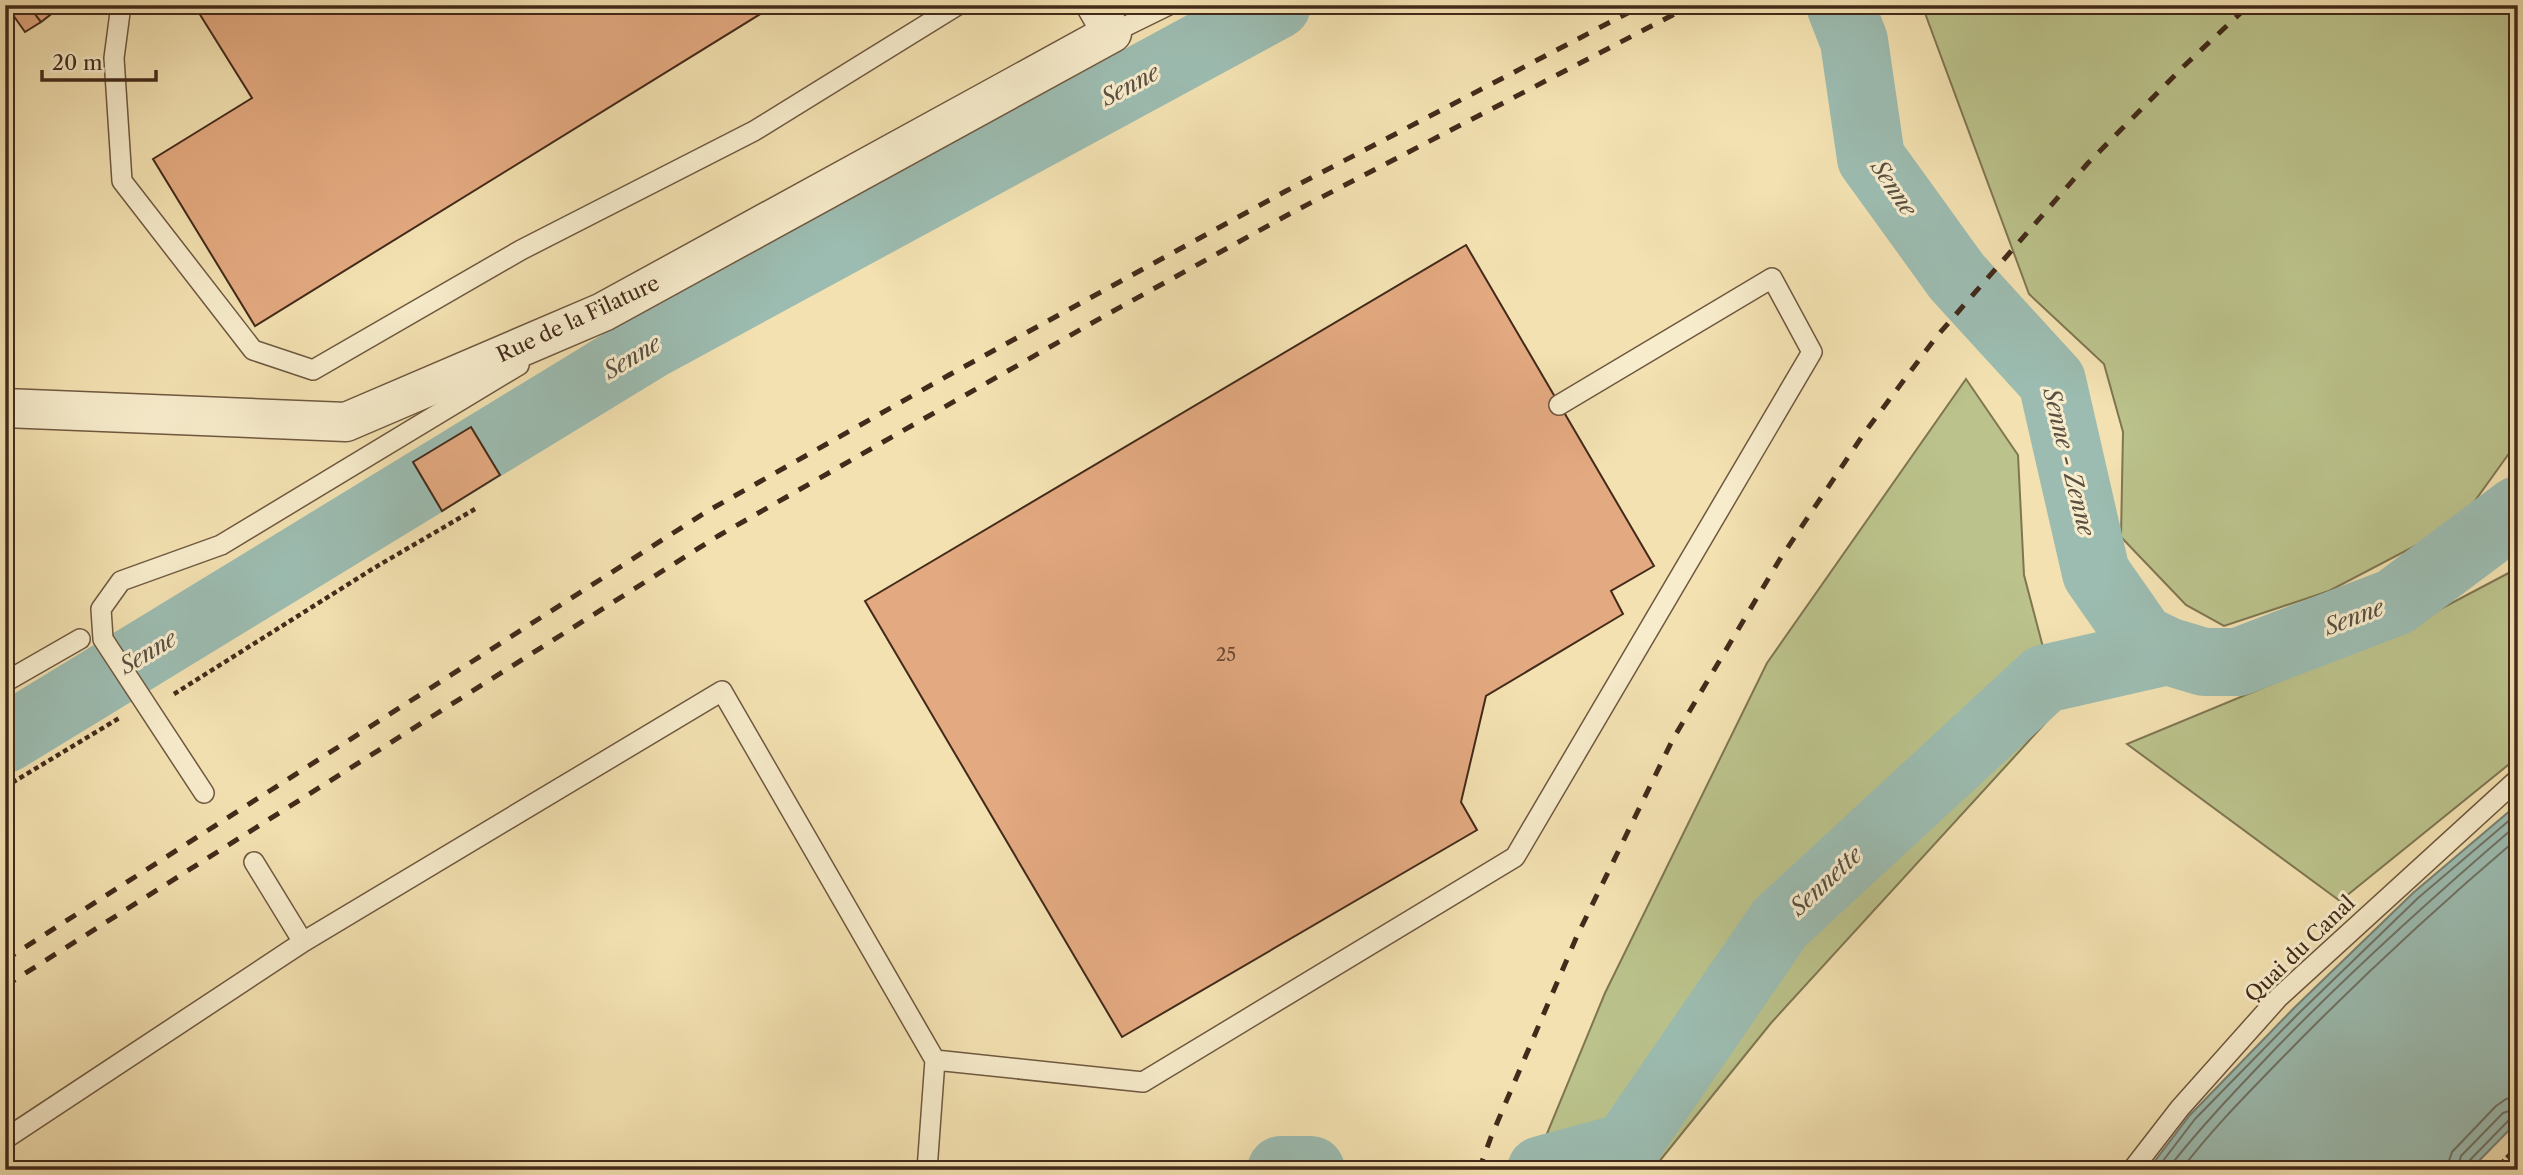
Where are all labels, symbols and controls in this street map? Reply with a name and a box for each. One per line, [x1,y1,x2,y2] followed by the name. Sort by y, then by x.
[42,38,156,82] scale bar
[52,50,103,75] text: 20 m
[1094,58,1165,113] water label: Senne
[1864,153,1923,222] water label: Senne
[493,270,663,367] street label: Rue de la Filature
[597,329,666,386] water label: Senne
[2037,383,2101,540] water label: Senne - Zenne
[2318,593,2389,642] water label: Senne
[113,624,182,681] water label: Senne
[1216,644,1236,666] house number: 25
[1783,840,1868,923] water label: Sennette
[2240,890,2360,1007] street label: Quai du Canal

